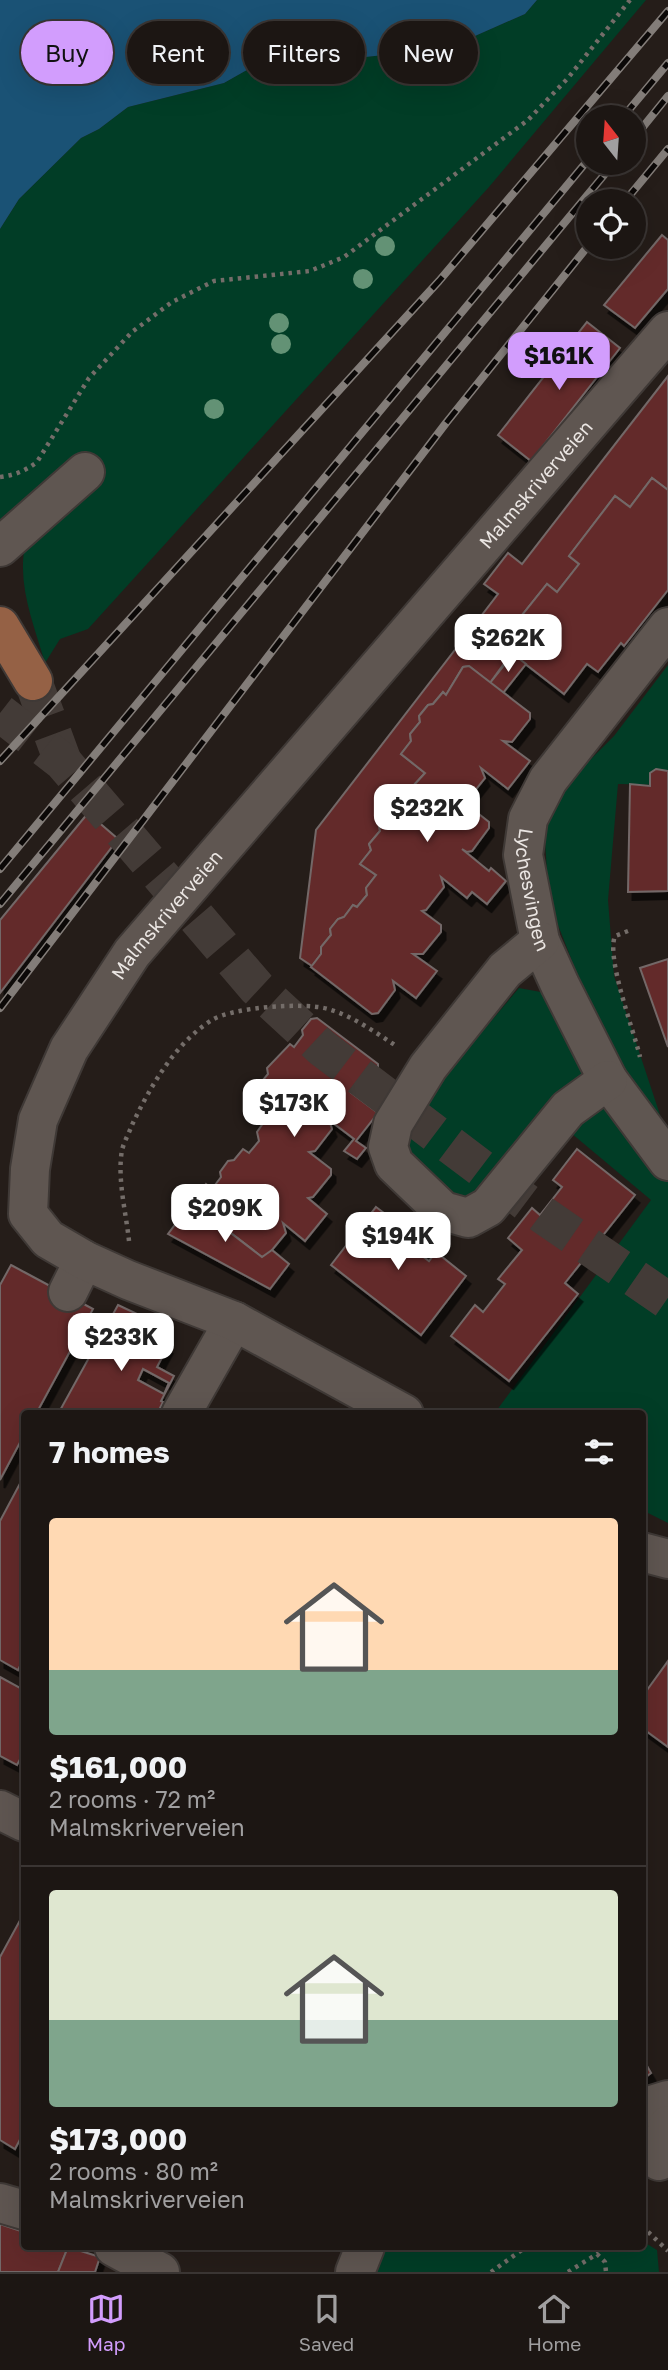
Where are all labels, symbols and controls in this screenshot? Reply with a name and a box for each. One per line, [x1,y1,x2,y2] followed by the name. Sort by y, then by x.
[21,21,113,84] chip: Buy
[127,21,229,84] chip: Rent
[243,21,365,84] chip: Filters
[379,21,478,84] chip: New
[576,105,646,175] north arrow
[576,105,646,259] map controls
[576,189,646,259] button: locate
[510,332,608,392] pin: $161K
[524,341,594,369] text: $161K
[474,415,597,553] street label: Malmskriverveien
[459,614,557,674] pin: $262K
[471,623,545,651] text: $262K
[378,784,476,844] pin: $232K
[390,793,464,821] text: $232K
[512,827,555,955] street label: Lychesvingen
[106,845,227,984] street label: Malmskriverveien
[245,1080,343,1139] pin: $173K
[259,1088,329,1116] text: $173K
[176,1184,274,1244] pin: $209K
[187,1193,263,1221] text: $209K
[349,1212,447,1272] pin: $194K
[362,1221,434,1249] text: $194K
[72,1314,170,1373] pin: $233K
[84,1322,158,1350] text: $233K
[580,1433,618,1471] icon: filters
[49,1434,170,1470] text: 7 homes
[271,1564,397,1690] icon: home
[49,1749,187,1785] text: $161,000
[49,1785,215,1813] text: 2 rooms · 72 m²
[49,1813,245,1841] text: Malmskriverveien
[271,1936,397,2062] icon: home
[49,2121,187,2157] text: $173,000
[49,2157,218,2185] text: 2 rooms · 80 m²
[49,2185,245,2213] text: Malmskriverveien
[87,2290,125,2355] tab: Map
[299,2290,354,2355] tab: Saved
[528,2290,581,2355] tab: Home

